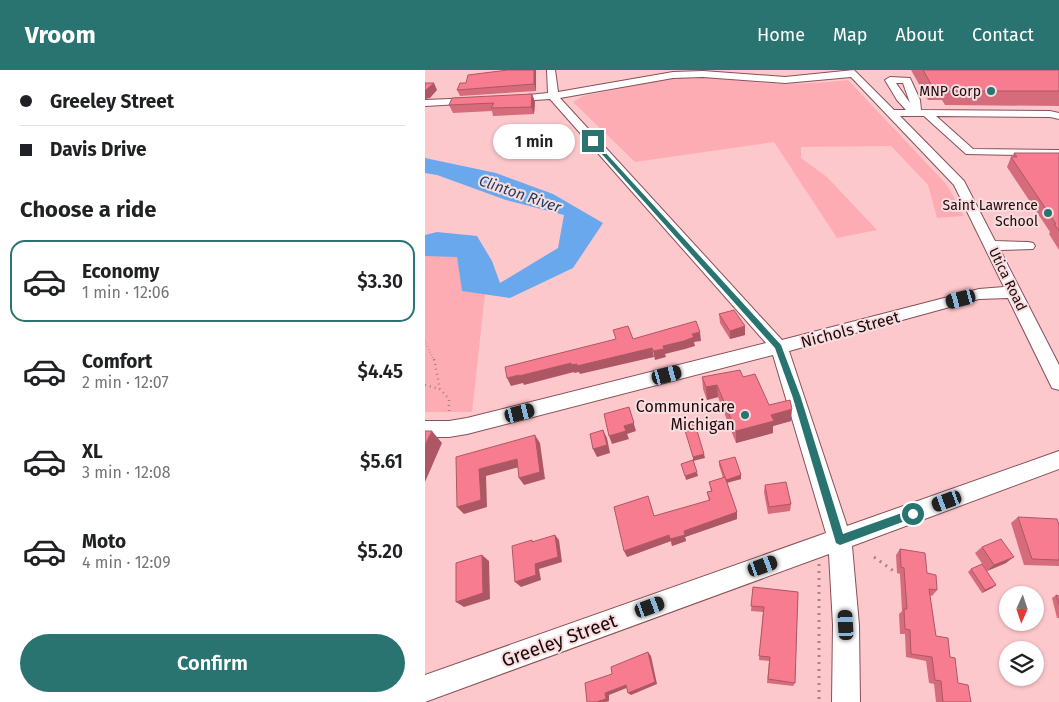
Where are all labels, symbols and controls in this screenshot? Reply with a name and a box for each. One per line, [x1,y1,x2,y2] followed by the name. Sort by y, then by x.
[25,21,96,49] text: Vroom
[757,24,805,46] text: Home
[833,24,867,46] text: Map
[895,24,944,46] text: About
[972,24,1034,46] text: Contact
[919,83,981,100] place label: MNP Corp
[985,85,997,97] marker: MNP Corp
[50,90,174,113] text: Greeley Street
[493,124,575,158] callout: 1 min
[582,130,604,152] route end
[515,132,553,151] text: 1 min
[50,138,147,161] text: Davis Drive
[477,172,565,217] water label: Clinton River
[20,196,156,223] text: Choose a ride
[943,197,1038,230] place label: Saint Lawrence School
[1042,207,1054,219] marker: Saint Lawrence School
[985,245,1030,314] street label: Utica Road
[22,259,67,304] icon: car
[82,260,159,283] text: Economy
[357,270,403,293] text: $3.30
[82,283,169,302] text: 1 min · 12:06
[944,288,977,310] car
[799,307,902,352] street label: Nichols Street
[22,349,67,394] icon: car
[82,350,152,373] text: Comfort
[358,360,403,383] text: $4.45
[650,364,683,386] car
[82,373,168,392] text: 2 min · 12:07
[636,397,735,434] place label: Communicare Michigan
[503,402,536,424] car
[739,409,751,421] marker: Communicare Michigan
[22,439,67,484] icon: car
[82,440,103,463] text: XL
[360,450,403,473] text: $5.61
[82,463,171,482] text: 3 min · 12:08
[930,489,963,513] car
[902,503,924,525] route start
[22,529,67,574] icon: car
[82,530,126,553] text: Moto
[357,540,403,563] text: $5.20
[82,553,171,572] text: 4 min · 12:09
[746,554,779,578] car
[999,586,1044,631] north arrow
[999,586,1044,686] map controls
[633,595,666,619] car
[498,609,620,672] street label: Greeley Street
[837,610,854,640] car
[20,634,405,692] button: Confirm
[999,641,1044,686] button: layers

